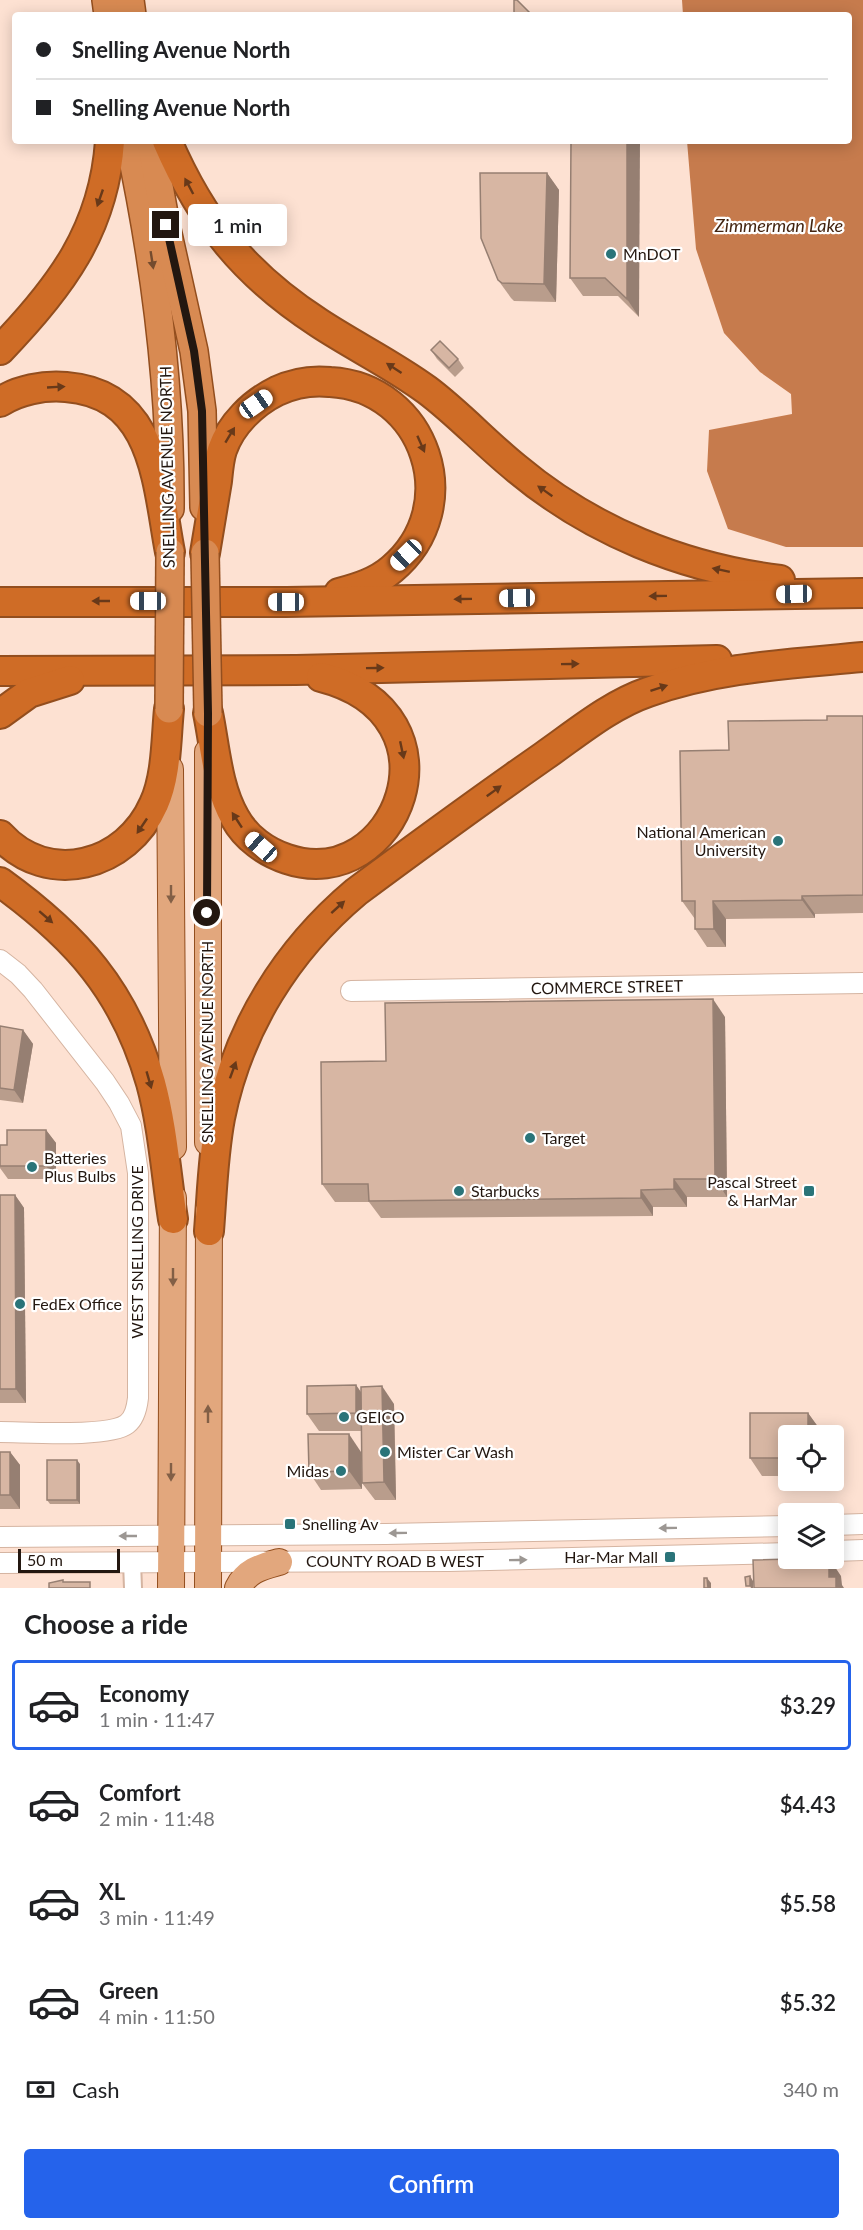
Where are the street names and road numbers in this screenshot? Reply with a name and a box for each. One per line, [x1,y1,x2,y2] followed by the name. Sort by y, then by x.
[155,366,178,568] street label: SNELLING AVENUE NORTH
[197,941,216,1143] street label: SNELLING AVENUE NORTH
[531,976,684,997] street label: COMMERCE STREET
[127,1165,146,1339] street label: WEST SNELLING DRIVE
[306,1551,484,1570] street label: COUNTY ROAD B WEST

